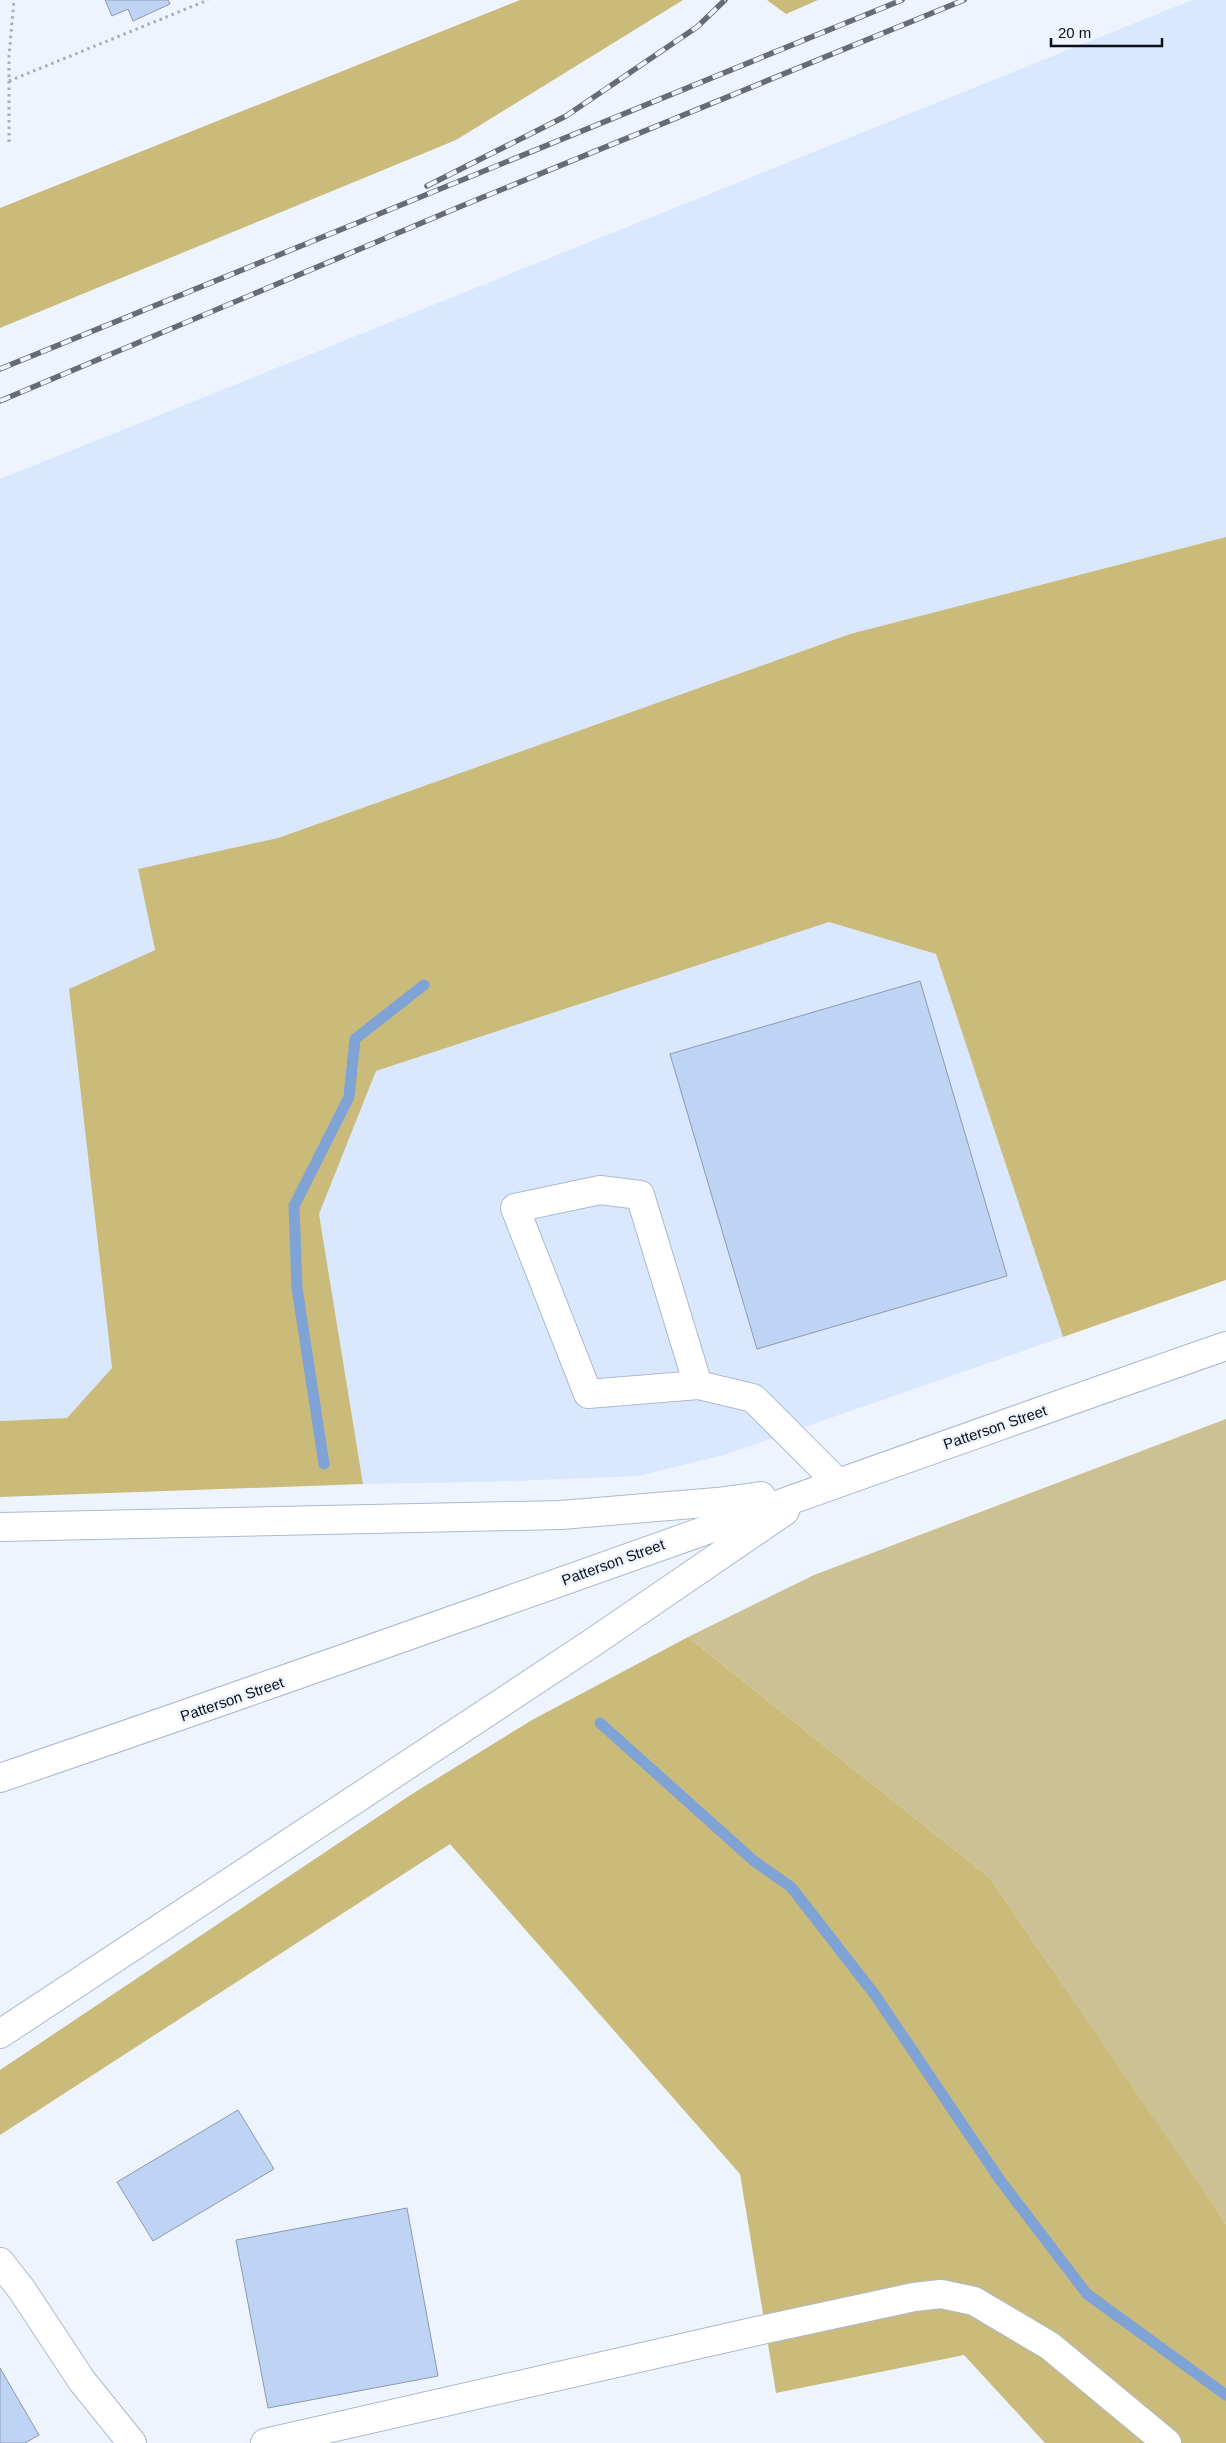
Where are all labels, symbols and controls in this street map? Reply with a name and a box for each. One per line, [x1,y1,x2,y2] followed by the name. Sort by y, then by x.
[1051,15,1162,47] scale bar
[1058,24,1091,41] text: 20 m
[941,1401,1050,1453] street label: Patterson Street
[559,1535,668,1589] street label: Patterson Street
[178,1673,287,1725] street label: Patterson Street

